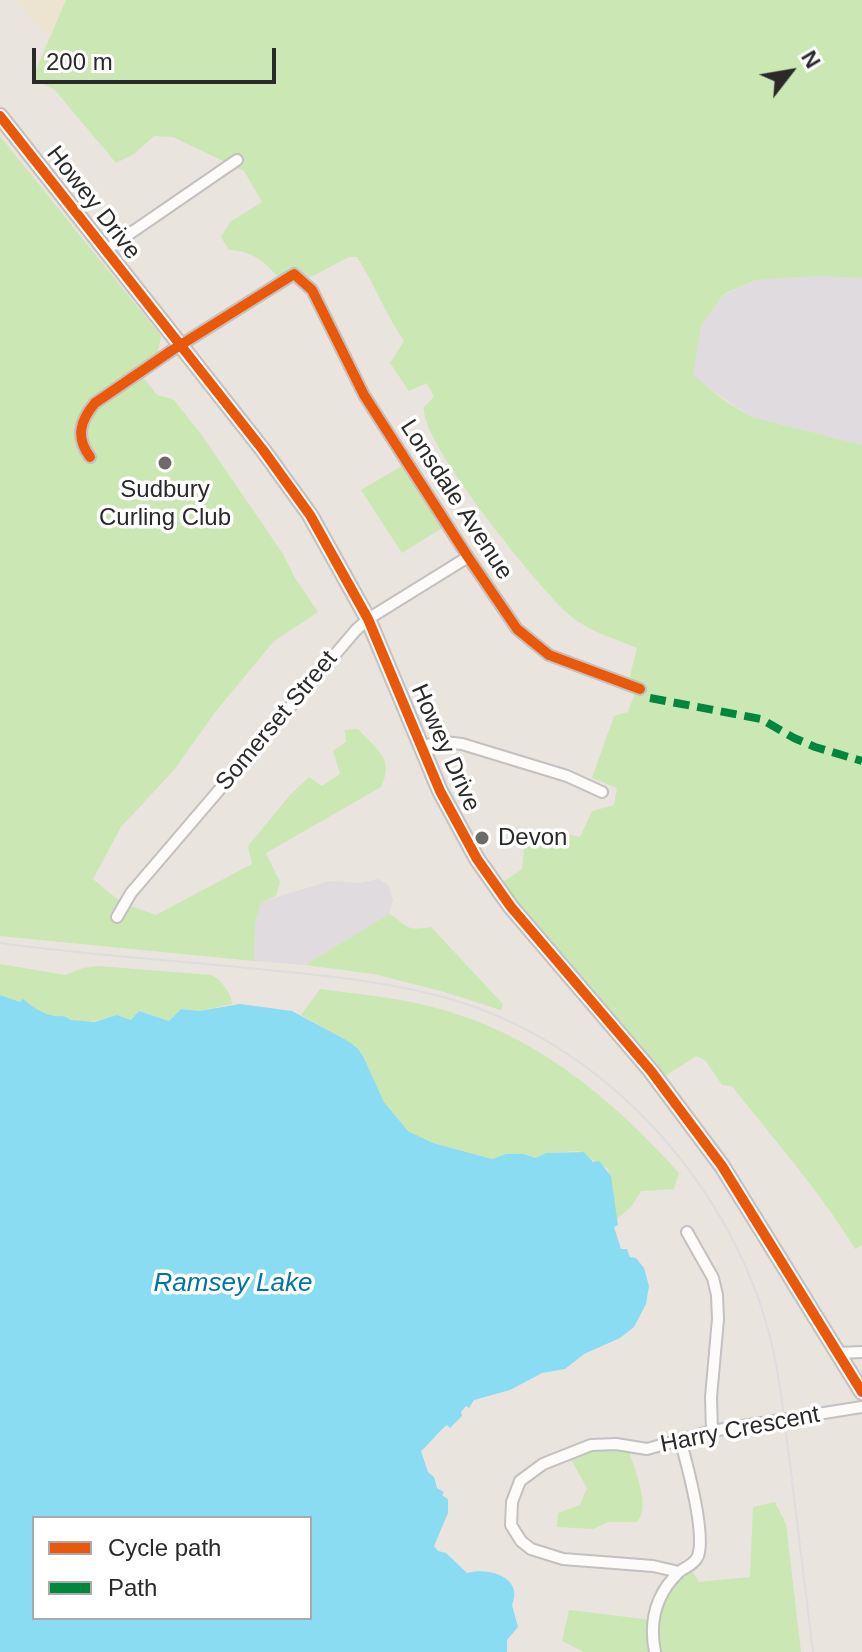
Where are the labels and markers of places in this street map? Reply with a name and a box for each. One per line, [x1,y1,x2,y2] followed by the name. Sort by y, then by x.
[156,454,174,472] marker: Sudbury Curling Club
[99,476,231,532] place label: Sudbury Curling Club
[498,824,567,852] place label: Devon
[473,829,491,847] marker: Devon

